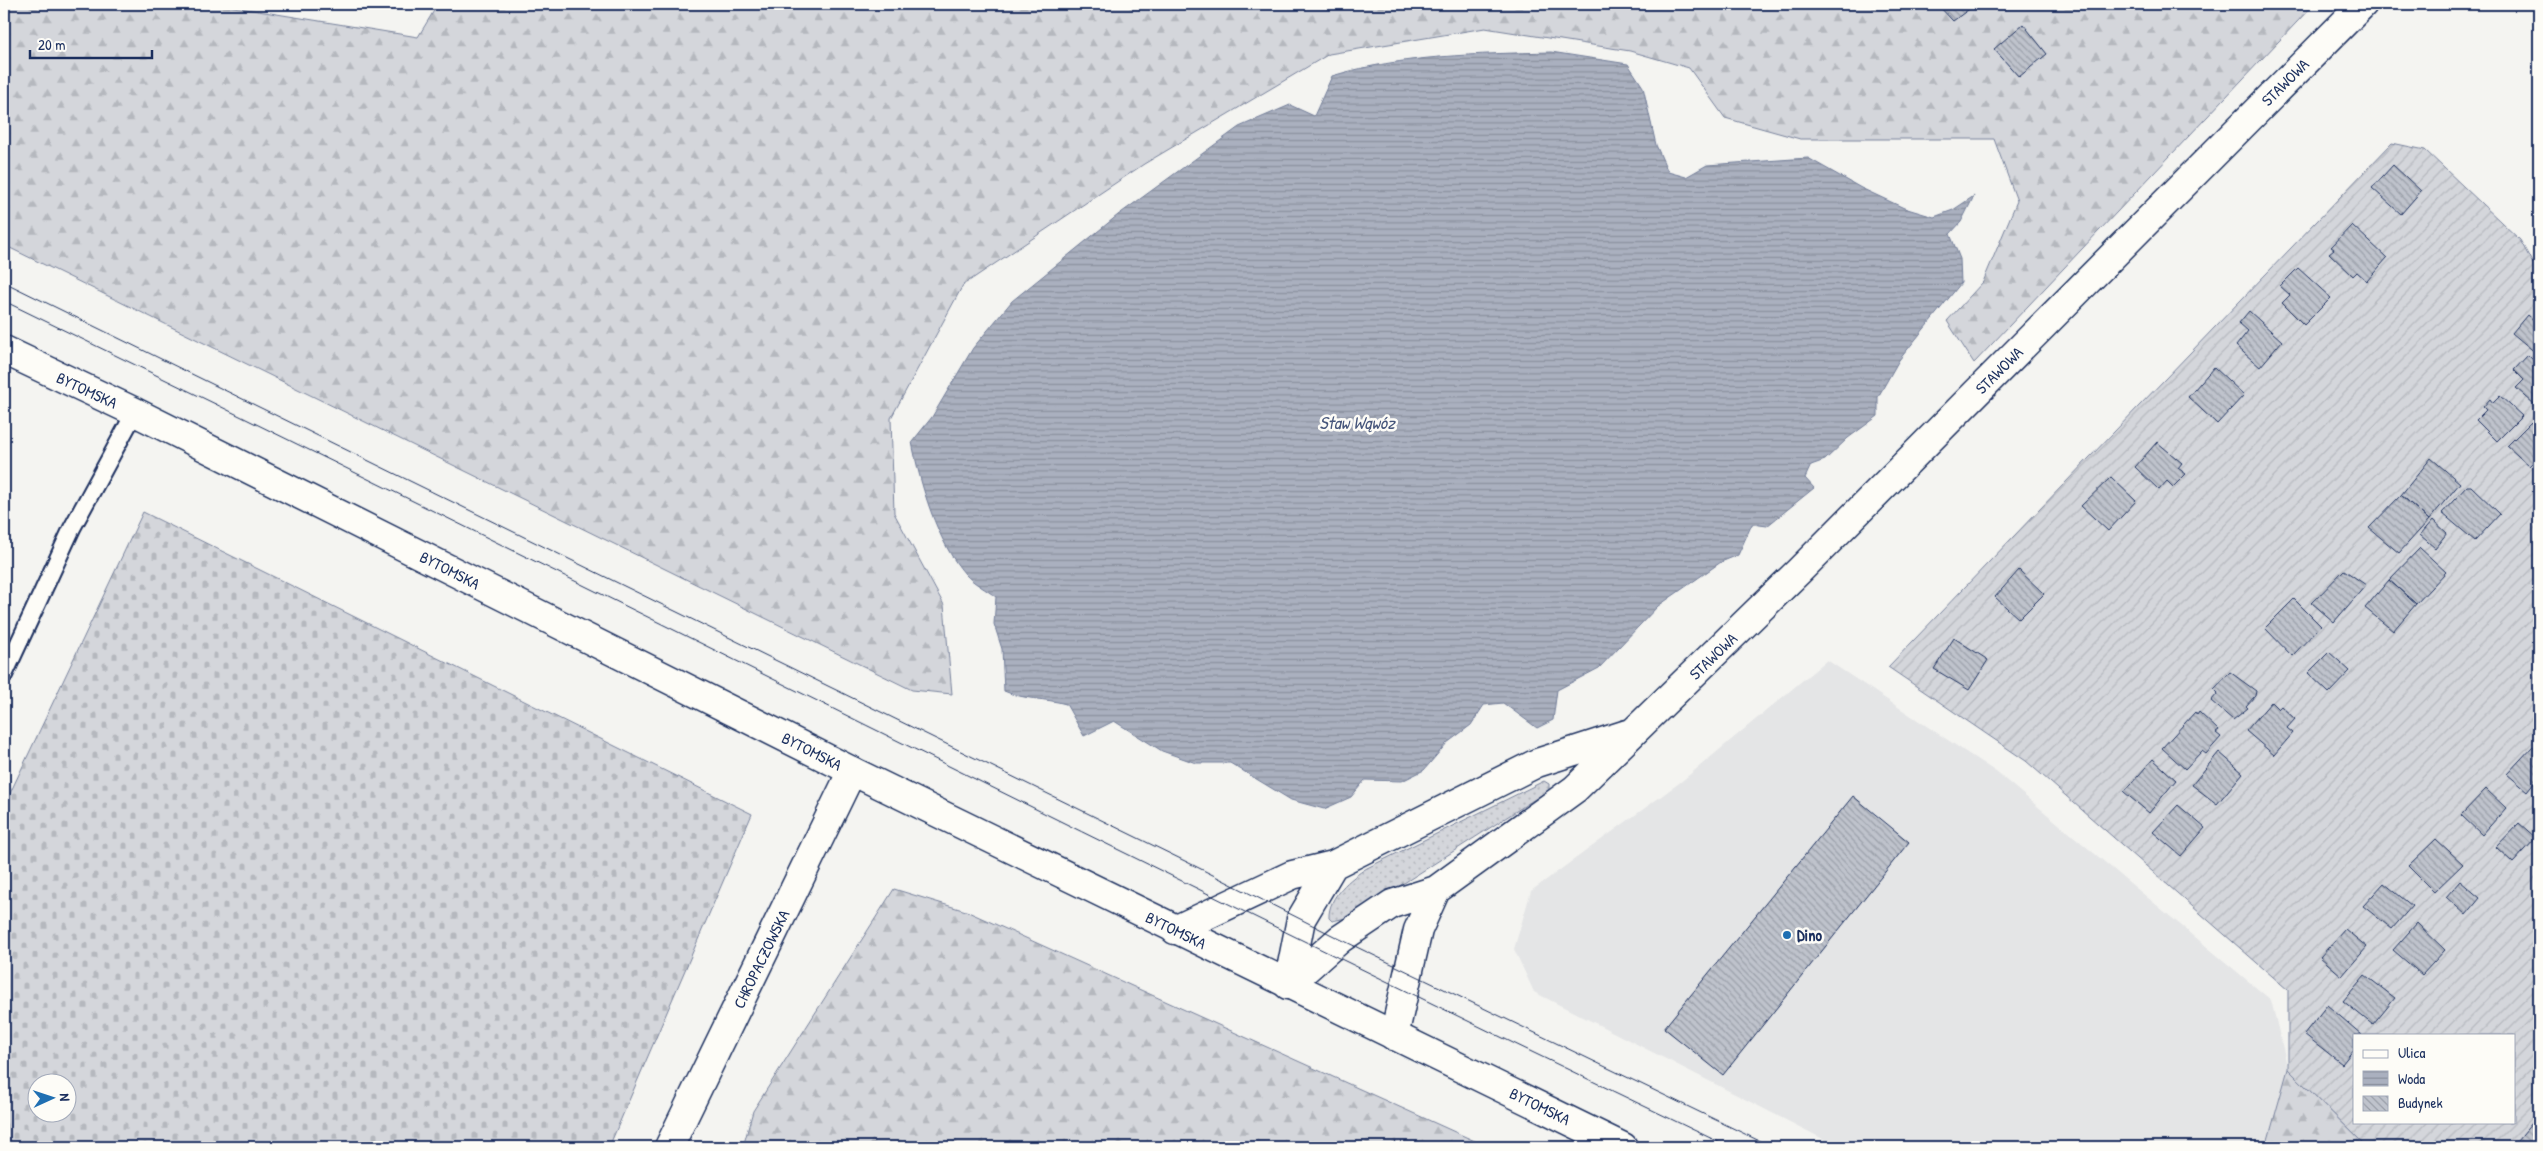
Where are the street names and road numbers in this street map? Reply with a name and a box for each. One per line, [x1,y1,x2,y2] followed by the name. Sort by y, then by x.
[2256,53,2314,111] street label: STAWOWA
[1970,341,2028,399] street label: STAWOWA
[53,366,121,414] street label: BYTOMSKA
[416,546,484,595] street label: BYTOMSKA
[1684,627,1742,684] street label: STAWOWA
[778,727,846,776] street label: BYTOMSKA
[728,906,794,1012] street label: CHROPACZOWSKA
[1142,906,1210,954] street label: BYTOMSKA
[1506,1082,1574,1130] street label: BYTOMSKA

